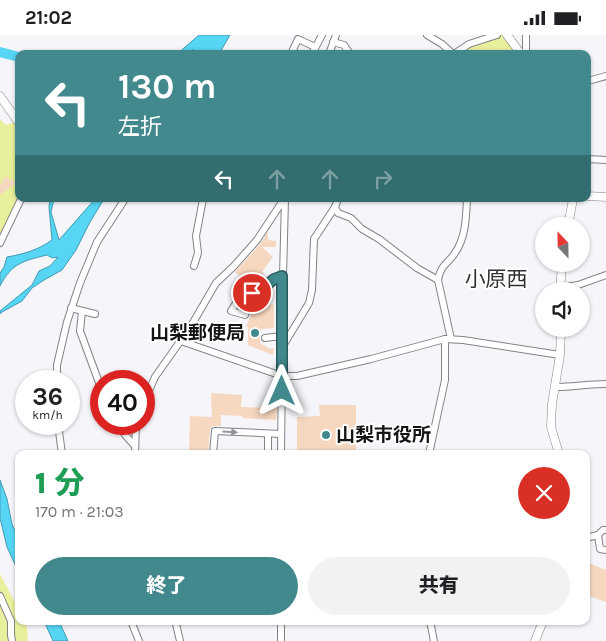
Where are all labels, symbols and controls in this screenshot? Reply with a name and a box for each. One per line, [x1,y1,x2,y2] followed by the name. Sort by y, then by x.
[25,7,72,29] text: 21:02
[118,66,216,107] text: 130 m
[35,70,100,135] icon: left
[118,114,162,140] text: 左折
[210,165,238,193] icon: left
[263,165,291,193] icon: ahead
[316,165,344,193] icon: ahead
[369,165,397,193] icon: right
[535,217,590,273] north arrow
[535,217,590,337] map controls
[465,267,528,291] district label: 小原西
[231,272,273,314] pin
[238,279,266,307] icon: arrive
[535,282,590,337] button: sound
[150,322,245,344] place label: 山梨郵便局
[249,327,261,339] marker: 山梨郵便局
[255,364,307,416] position arrow
[90,370,155,435] speed limit sign: 40
[32,382,63,411] text: 36
[32,408,63,422] text: km/h
[336,424,431,446] place label: 山梨市役所
[222,428,238,436] one-way arrow
[320,429,332,441] marker: 山梨市役所
[35,465,85,501] text: 1 分
[518,467,570,519] button: close
[35,502,124,521] text: 170 m · 21:03
[35,557,298,615] button: 終了
[308,557,570,615] button: 共有

